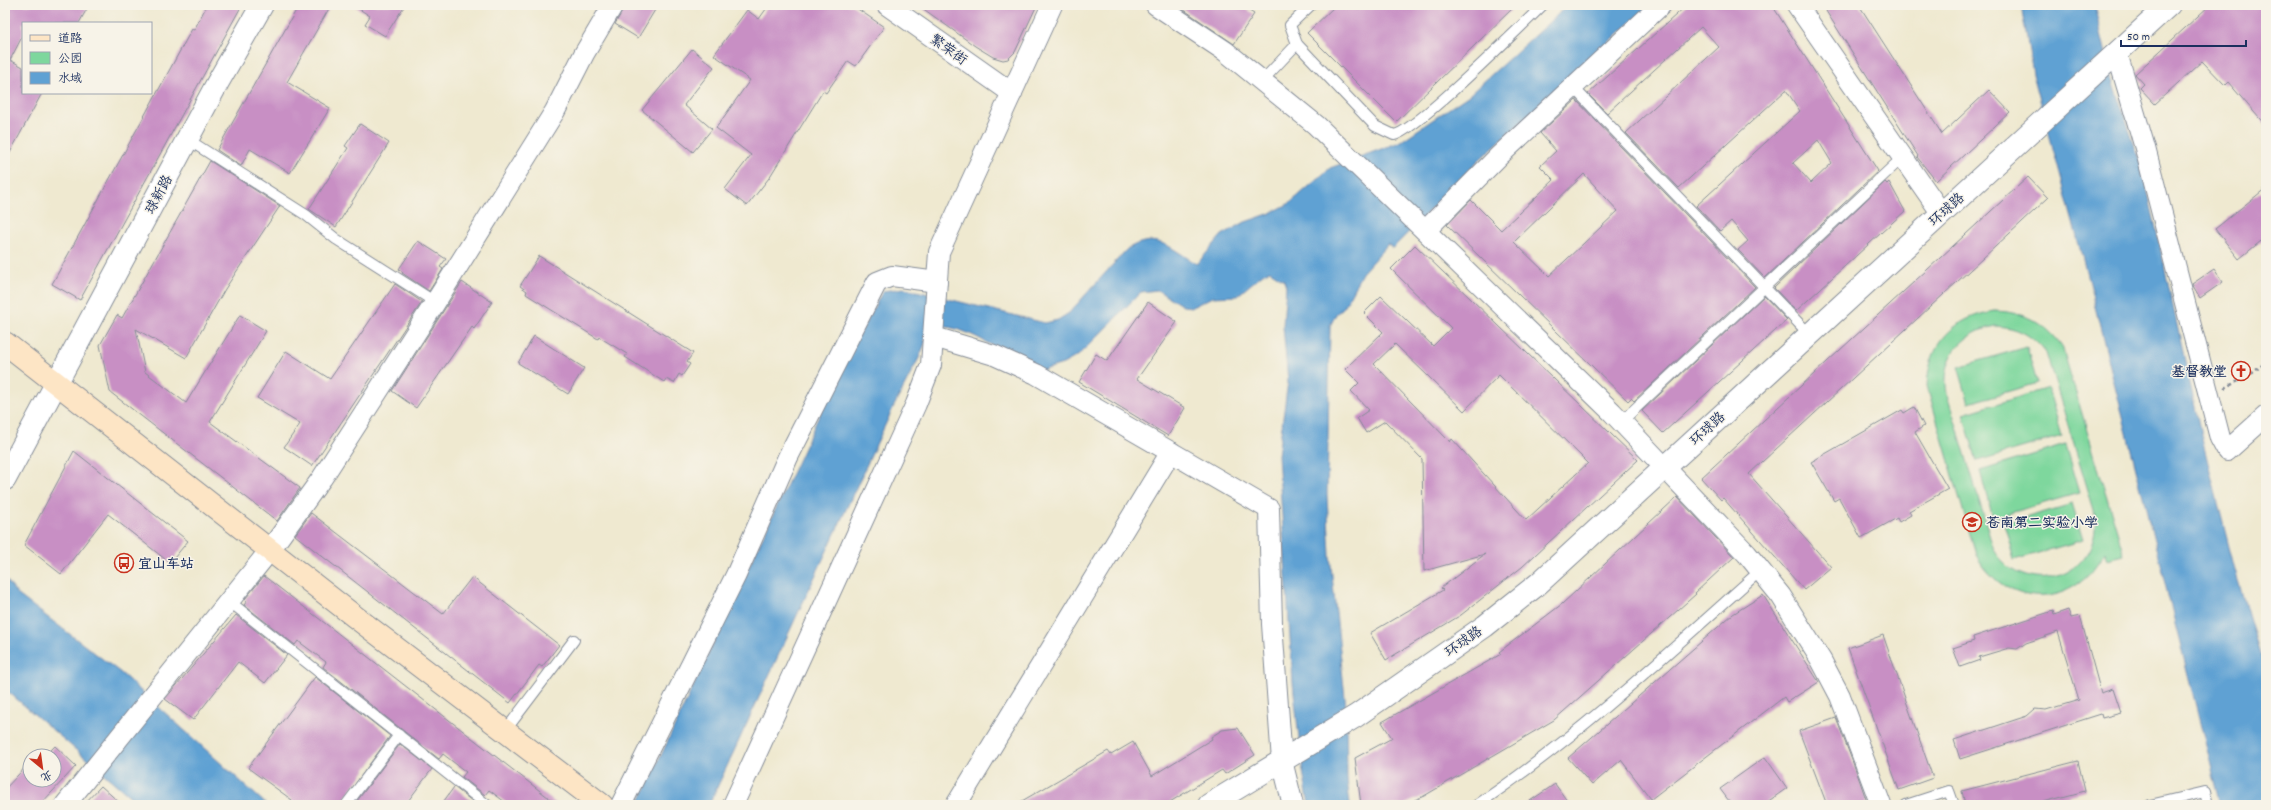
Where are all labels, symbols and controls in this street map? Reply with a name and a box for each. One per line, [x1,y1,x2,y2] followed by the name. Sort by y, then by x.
[22,22,152,94] legend
[2121,22,2246,48] scale bar
[2127,29,2150,46] text: 50 m
[925,30,971,71] street label: 繁荣街
[58,31,82,48] text: 道路
[58,51,82,68] text: 公园
[58,71,82,88] text: 水域
[141,172,178,218] street label: 球新路
[1925,189,1970,232] street label: 环球路
[2230,360,2252,382] church icon: 基督教堂
[2171,363,2227,383] place label: 基督教堂
[1686,408,1731,451] street label: 环球路
[1961,511,1983,533] school or university icon: 苍南第二实验小学
[1986,514,2098,534] place label: 苍南第二实验小学
[113,552,135,574] bus stop icon: 宜山车站
[138,555,194,575] place label: 宜山车站
[1441,622,1487,663] street label: 环球路
[22,748,62,788] north arrow
[37,765,55,785] text: 北

